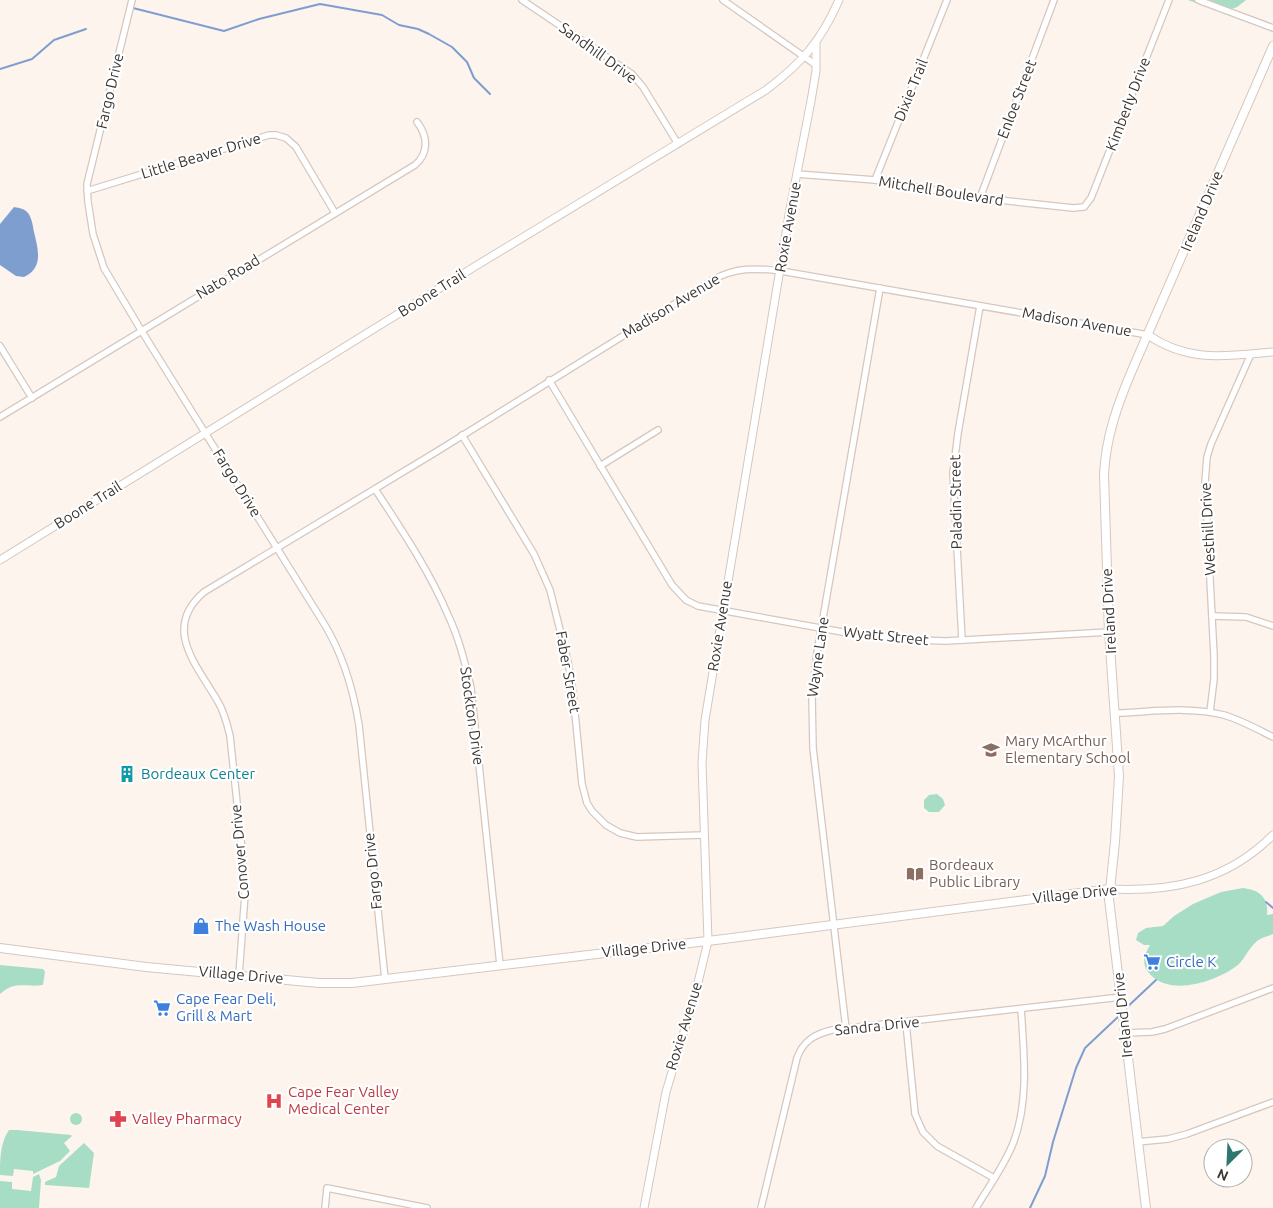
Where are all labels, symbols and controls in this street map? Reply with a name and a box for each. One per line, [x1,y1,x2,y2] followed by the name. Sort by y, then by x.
[556,19,640,86] street label: Sandhill Drive
[93,51,126,130] street label: Fargo Drive
[1102,55,1153,153] street label: Kimberly Drive
[890,56,931,124] street label: Dixie Trail
[994,57,1039,141] street label: Enloe Street
[139,129,263,182] street label: Little Beaver Drive
[1177,168,1226,254] street label: Ireland Drive
[877,172,1005,209] street label: Mitchell Boulevard
[771,180,804,273] street label: Roxie Avenue
[193,251,263,302] street label: Nato Road
[395,265,469,320] street label: Boone Trail
[619,270,723,341] street label: Madison Avenue
[1021,303,1133,340] street label: Madison Avenue
[210,446,265,520] street label: Fargo Drive
[946,455,965,549] street label: Paladin Street
[51,477,125,532] street label: Boone Trail
[1197,482,1218,576] street label: Westhill Drive
[1098,568,1119,654] street label: Ireland Drive
[704,579,735,672] street label: Roxie Avenue
[803,616,832,698] street label: Wayne Lane
[842,623,930,648] street label: Wyatt Street
[553,630,584,714] street label: Faber Street
[457,666,488,766] street label: Stockton Drive
[1005,732,1131,766] place label: Mary McArthur Elementary School
[981,740,1001,760] school or university icon: Mary McArthur Elementary School
[117,764,137,784] building icon: Bordeaux Center
[141,765,255,782] place label: Bordeaux Center
[227,804,252,900] street label: Conover Drive
[360,832,385,910] street label: Fargo Drive
[929,856,1020,890] place label: Bordeaux Public Library
[905,864,925,884] library icon: Bordeaux Public Library
[1032,881,1118,906] street label: Village Drive
[191,916,211,936] shop icon: The Wash House
[215,917,326,934] place label: The Wash House
[601,935,687,960] street label: Village Drive
[1142,952,1162,972] supermarket icon: Circle K
[1166,953,1216,970] place label: Circle K
[198,962,284,987] street label: Village Drive
[1110,972,1135,1059] street label: Ireland Drive
[662,980,705,1072] street label: Roxie Avenue
[176,990,277,1024] place label: Cape Fear Deli, Grill & Mart
[152,998,172,1018] supermarket icon: Cape Fear Deli, Grill & Mart
[834,1013,920,1038] street label: Sandra Drive
[288,1083,399,1117] place label: Cape Fear Valley Medical Center
[264,1091,284,1111] hospital icon: Cape Fear Valley Medical Center
[108,1109,128,1129] pharmacy icon: Valley Pharmacy
[132,1110,242,1127] place label: Valley Pharmacy
[1203,1138,1253,1188] north arrow
[1215,1165,1231,1184] text: N

